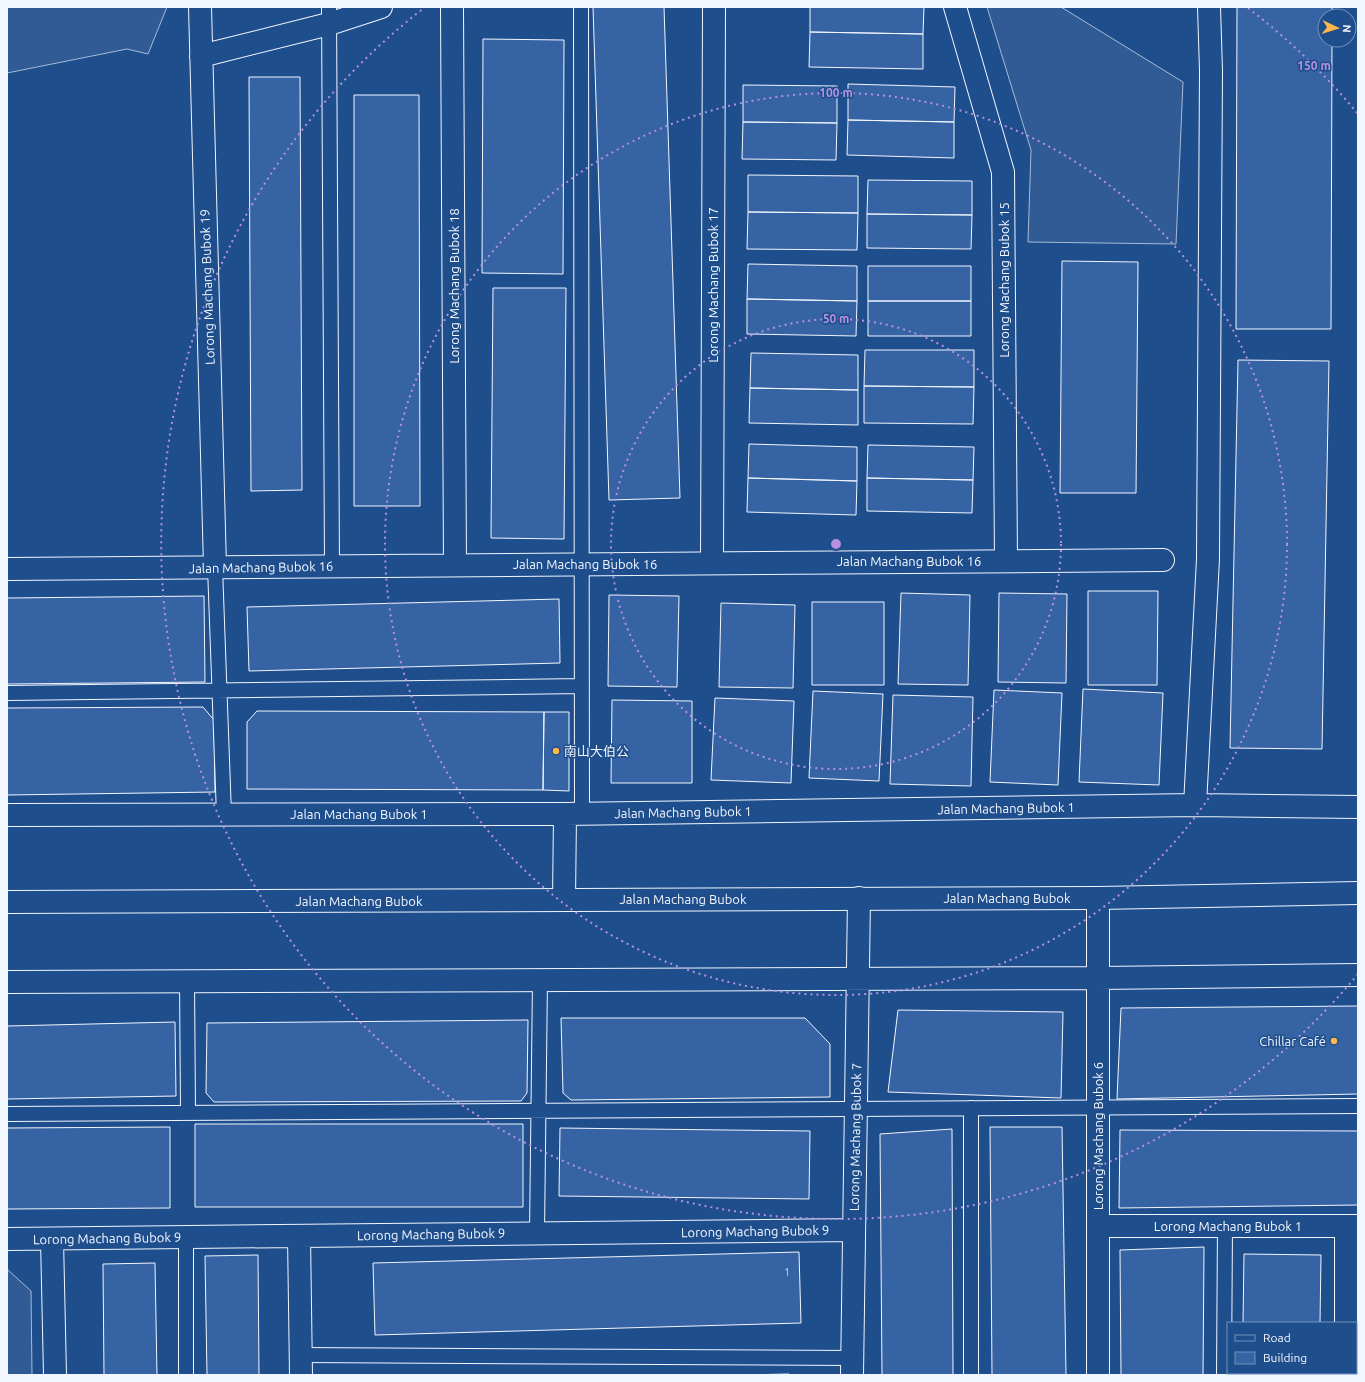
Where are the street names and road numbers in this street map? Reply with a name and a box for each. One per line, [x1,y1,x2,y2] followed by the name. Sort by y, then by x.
[997,202,1011,358] street label: Lorong Machang Bubok 15
[706,207,720,363] street label: Lorong Machang Bubok 17
[447,208,461,364] street label: Lorong Machang Bubok 18
[197,209,217,365] street label: Lorong Machang Bubok 19
[837,554,981,568] street label: Jalan Machang Bubok 16
[513,557,657,571] street label: Jalan Machang Bubok 16
[189,559,333,575] street label: Jalan Machang Bubok 16
[937,800,1075,816] street label: Jalan Machang Bubok 1
[614,804,752,820] street label: Jalan Machang Bubok 1
[290,807,428,821] street label: Jalan Machang Bubok 1
[943,891,1071,905] street label: Jalan Machang Bubok
[619,892,747,906] street label: Jalan Machang Bubok
[295,894,423,908] street label: Jalan Machang Bubok
[1091,1062,1105,1210] street label: Lorong Machang Bubok 6
[847,1063,863,1211] street label: Lorong Machang Bubok 7
[1154,1219,1302,1233] street label: Lorong Machang Bubok 1
[681,1223,829,1239] street label: Lorong Machang Bubok 9
[357,1226,505,1242] street label: Lorong Machang Bubok 9
[33,1230,181,1246] street label: Lorong Machang Bubok 9

